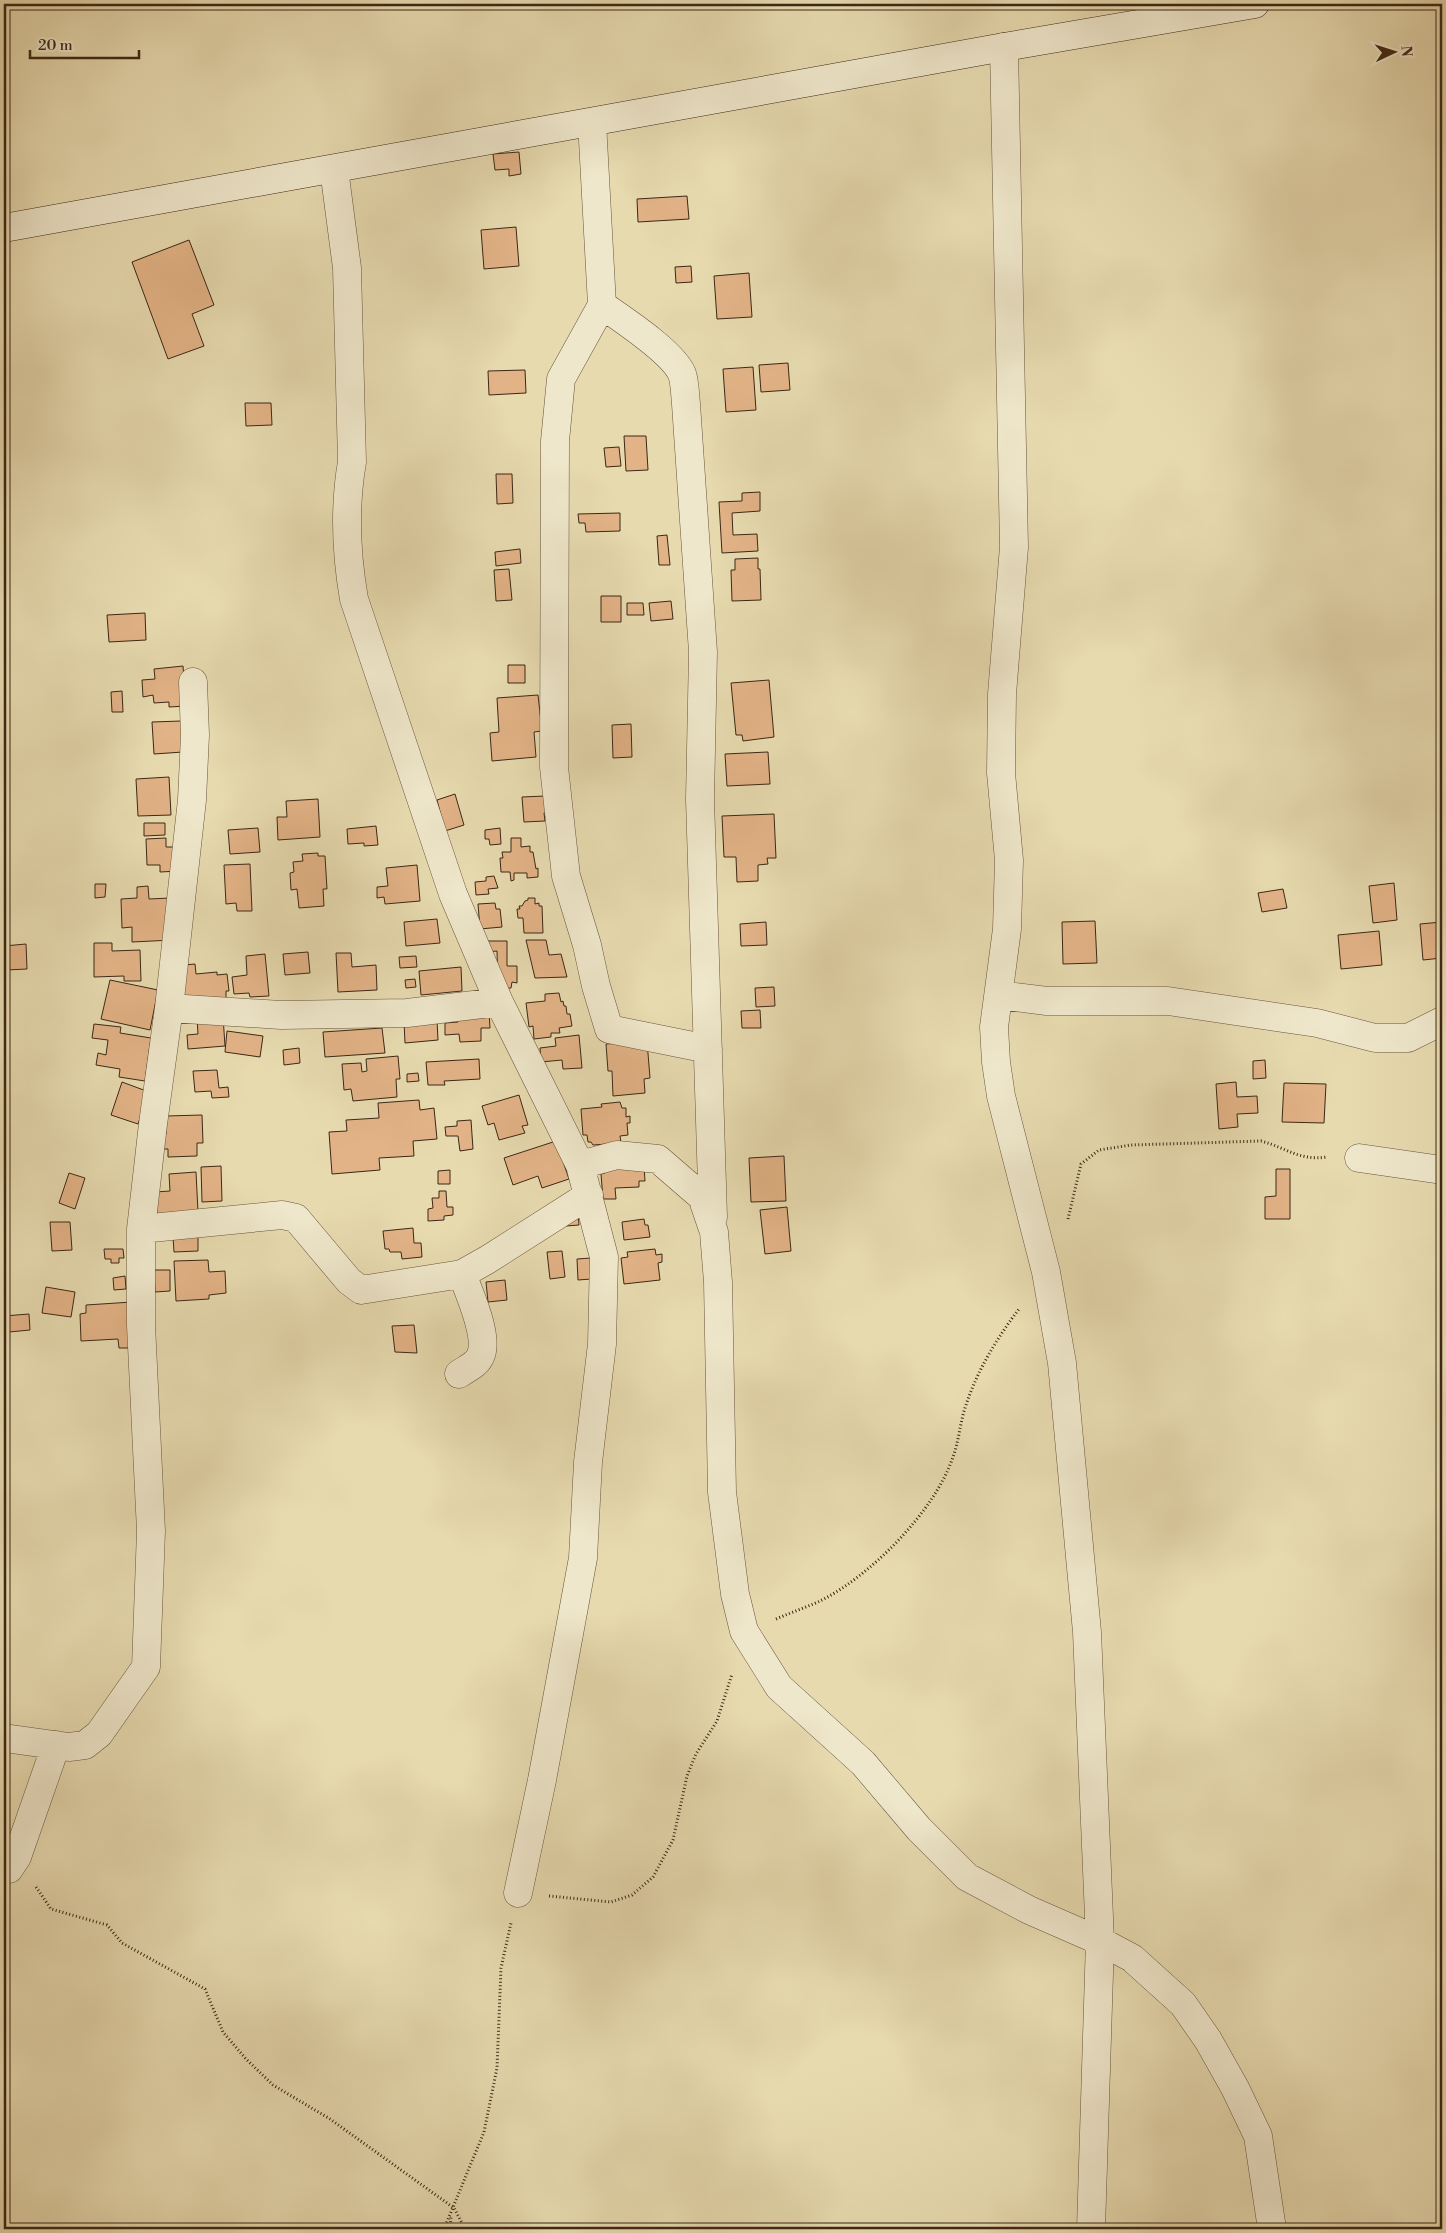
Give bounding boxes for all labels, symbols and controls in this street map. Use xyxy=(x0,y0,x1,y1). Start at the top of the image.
scale bar xyxy=(30,28,139,60)
north arrow xyxy=(1368,28,1418,78)
text: 20 m xyxy=(38,36,73,55)
text: N xyxy=(1397,45,1415,57)

